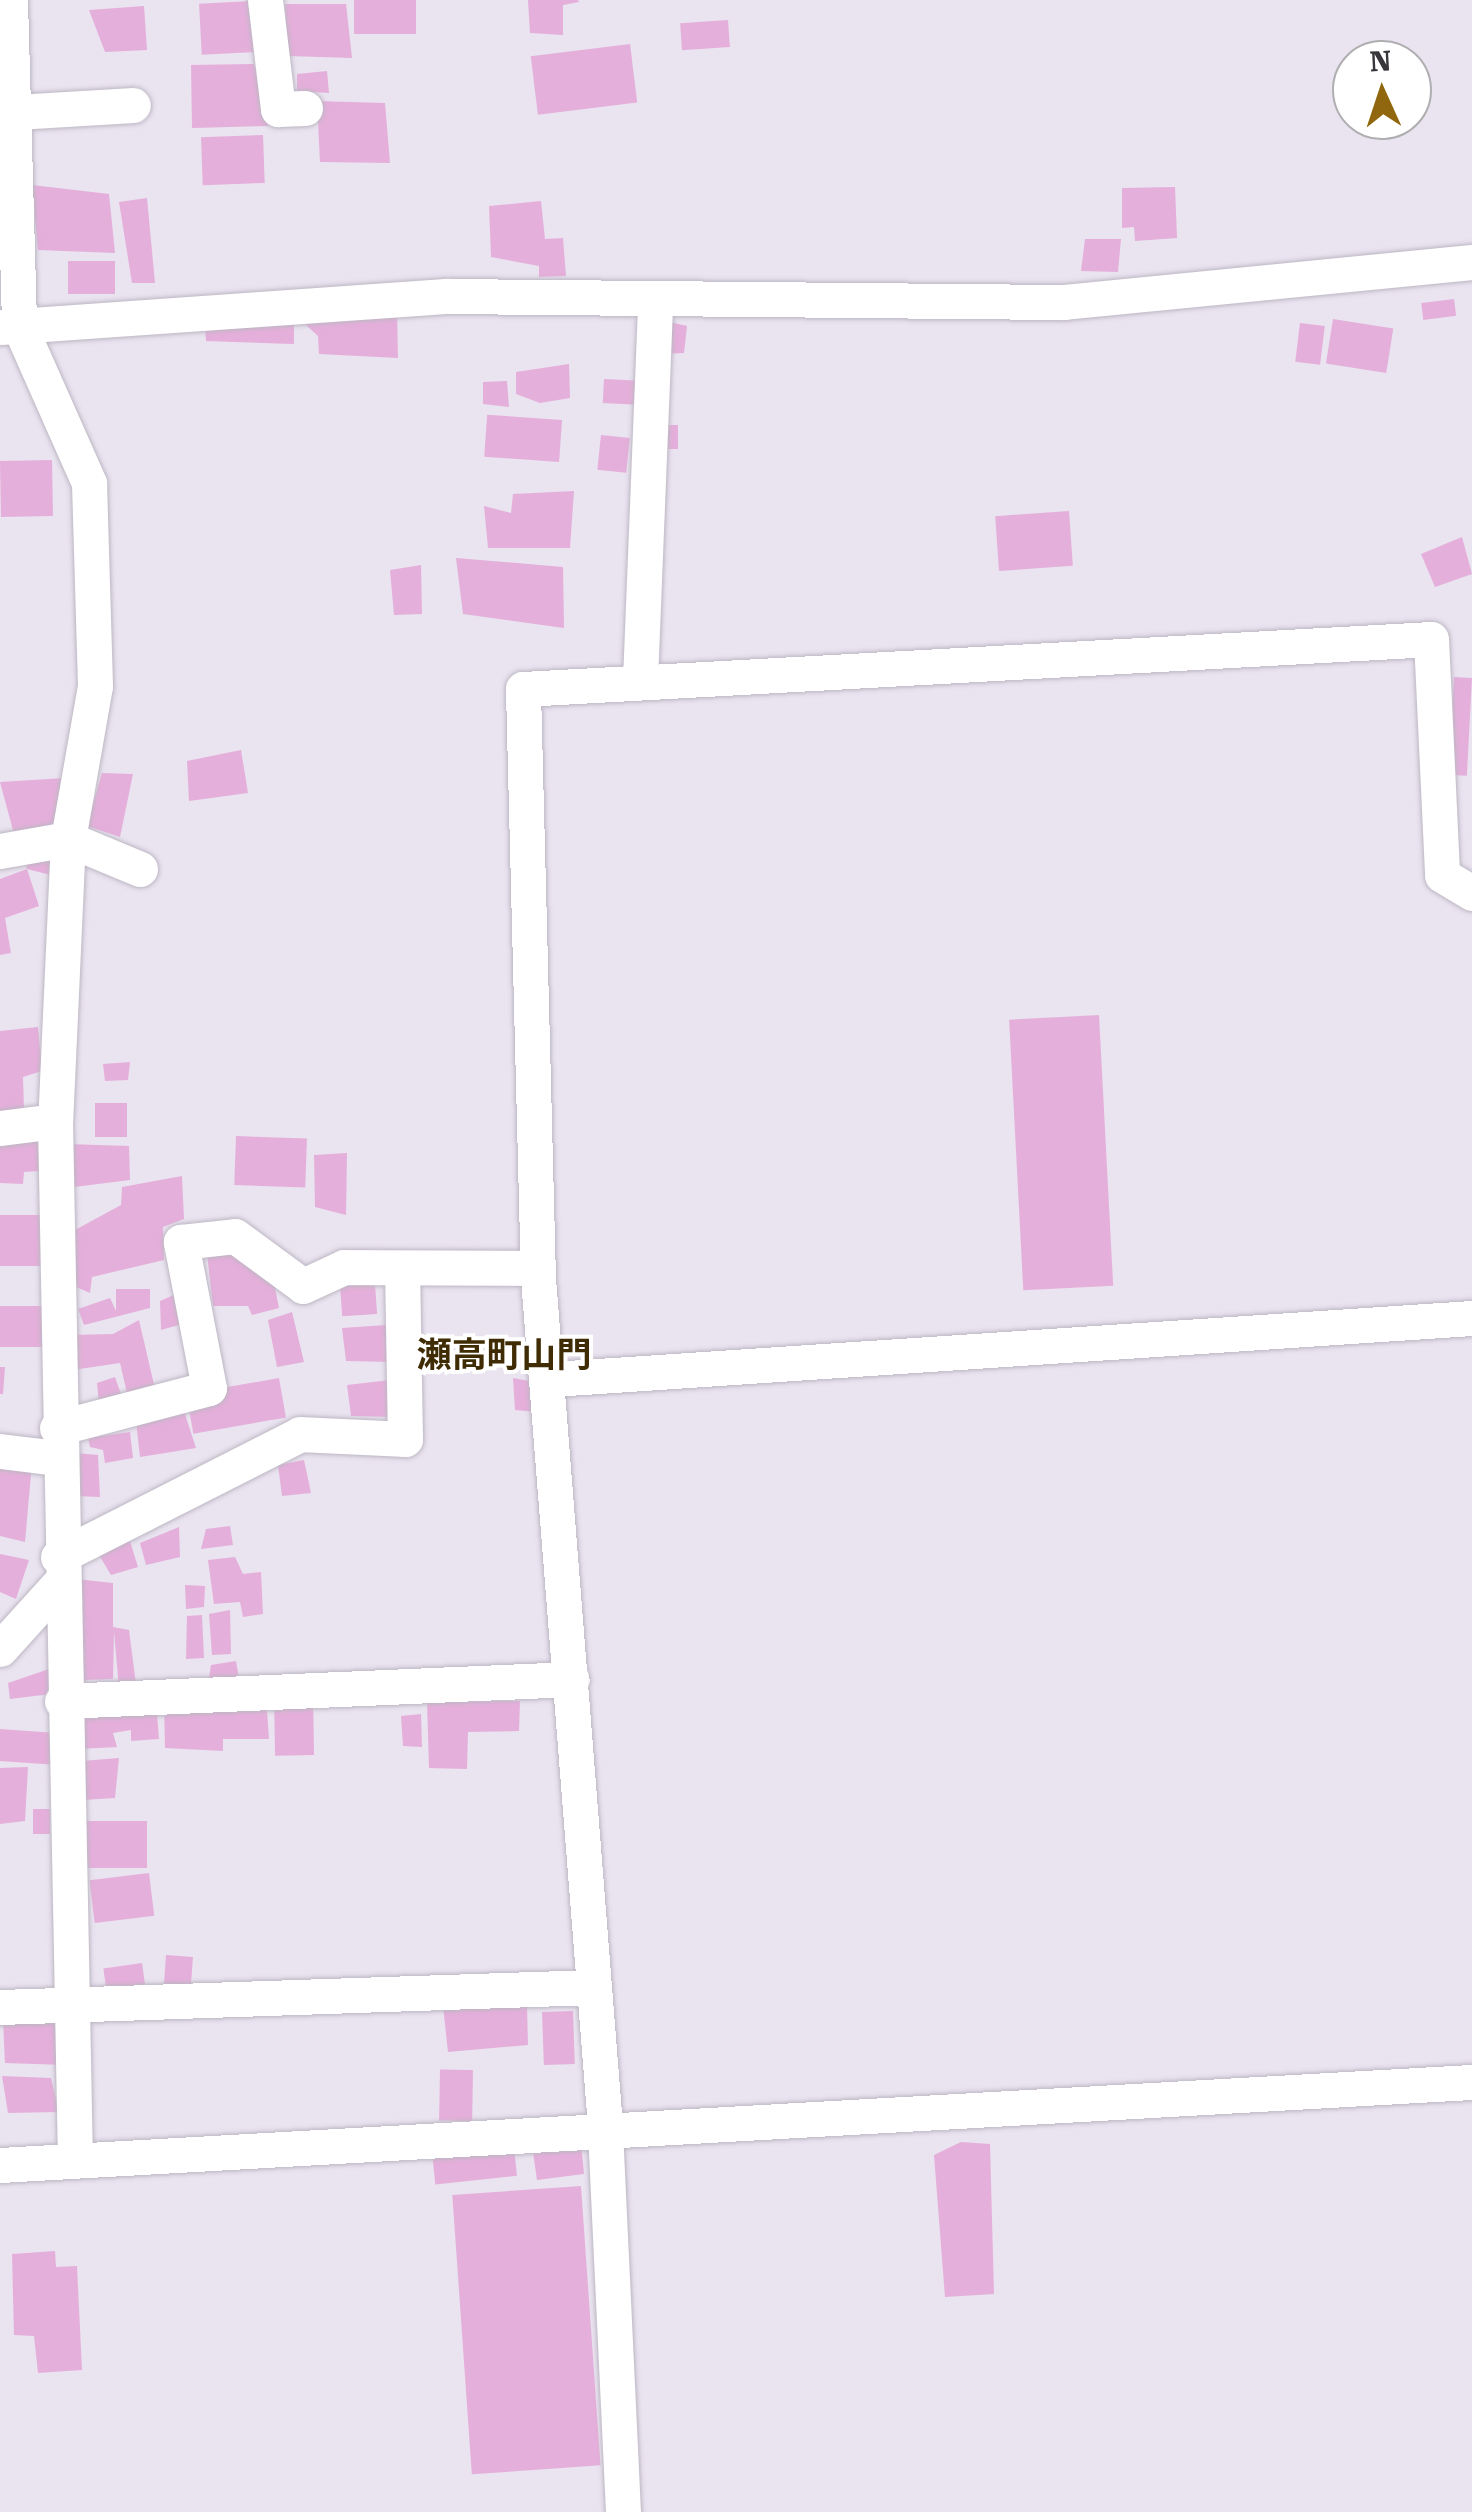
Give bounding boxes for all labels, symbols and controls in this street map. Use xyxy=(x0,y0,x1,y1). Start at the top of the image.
north arrow xyxy=(1332,40,1432,140)
text: N xyxy=(1369,44,1392,79)
district label: 瀬高町山門 xyxy=(417,1335,591,1377)

